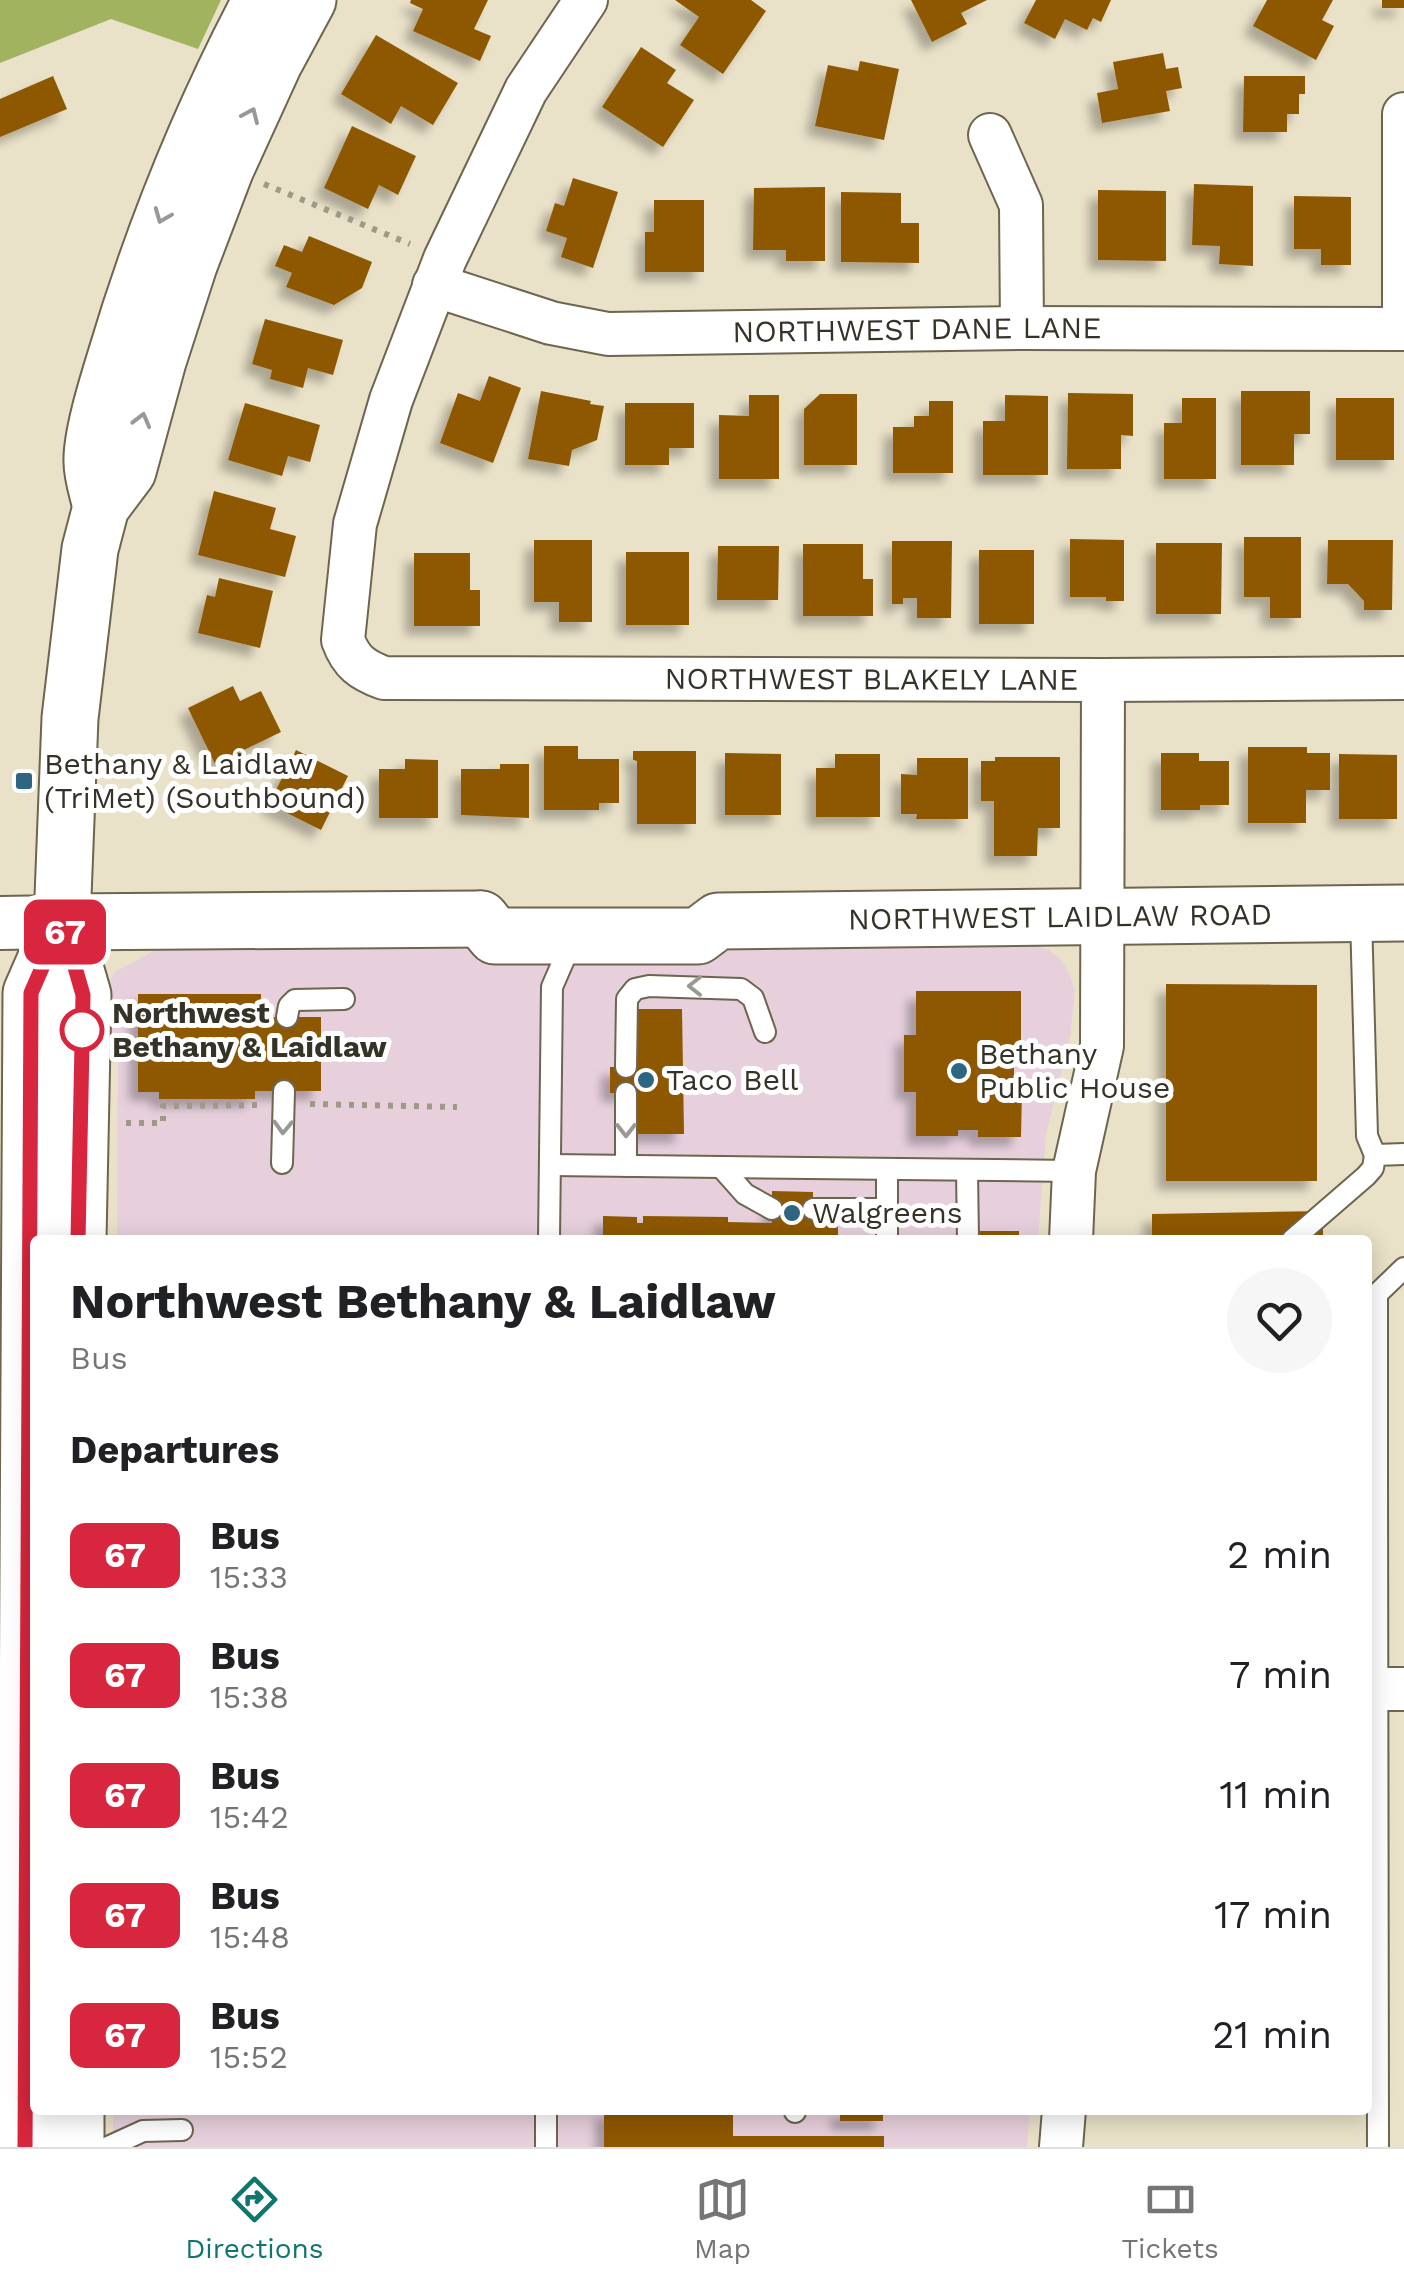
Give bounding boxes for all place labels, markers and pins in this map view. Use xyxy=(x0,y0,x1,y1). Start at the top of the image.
place label: Bethany & Laidlaw (TriMet) (Southbound) xyxy=(44,746,365,815)
marker: Bethany & Laidlaw (TriMet) (Southbound) xyxy=(13,770,35,792)
place label: Northwest Bethany & Laidlaw xyxy=(112,995,387,1064)
marker: Northwest Bethany & Laidlaw xyxy=(61,1009,103,1051)
place label: Bethany Public House xyxy=(979,1036,1170,1105)
marker: Bethany Public House xyxy=(948,1060,970,1082)
place label: Taco Bell xyxy=(666,1062,798,1097)
marker: Taco Bell xyxy=(635,1069,657,1091)
place label: Walgreens xyxy=(812,1195,963,1230)
marker: Walgreens xyxy=(781,1202,803,1224)

